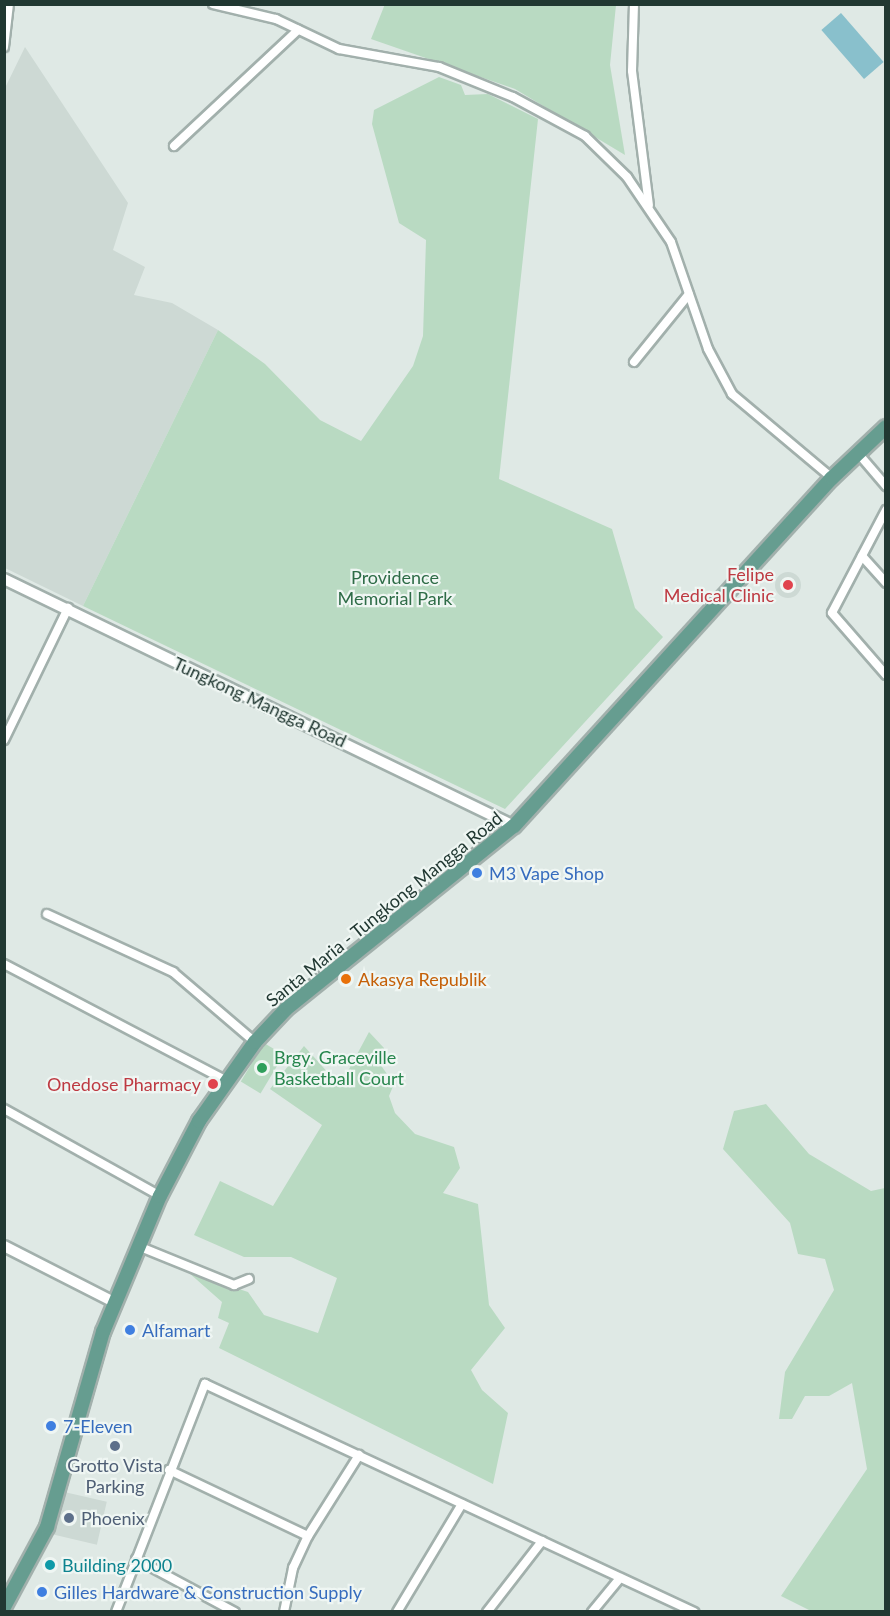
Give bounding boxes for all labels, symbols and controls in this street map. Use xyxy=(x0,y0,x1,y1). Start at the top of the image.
place label: Felipe Medical Clinic xyxy=(664,564,774,606)
park label: Providence Memorial Park xyxy=(338,567,452,610)
marker: Felipe Medical Clinic xyxy=(779,576,797,594)
street label: Tungkong Mangga Road xyxy=(170,652,350,752)
street label: Santa Maria - Tungkong Mangga Road xyxy=(261,807,507,1011)
place label: M3 Vape Shop xyxy=(489,862,605,884)
marker: M3 Vape Shop xyxy=(470,866,484,880)
place label: Akasya Republik xyxy=(358,968,487,990)
marker: Akasya Republik xyxy=(339,972,353,986)
place label: Brgy. Graceville Basketball Court xyxy=(274,1047,404,1090)
marker: Brgy. Graceville Basketball Court xyxy=(255,1061,269,1075)
place label: Onedose Pharmacy xyxy=(47,1073,201,1095)
marker: Onedose Pharmacy xyxy=(206,1077,220,1091)
place label: Alfamart xyxy=(142,1319,210,1341)
marker: Alfamart xyxy=(123,1323,137,1337)
place label: 7-Eleven xyxy=(63,1415,133,1437)
marker: 7-Eleven xyxy=(44,1419,58,1433)
marker: Grotto Vista Parking xyxy=(108,1439,122,1453)
place label: Grotto Vista Parking xyxy=(67,1455,163,1498)
place label: Phoenix xyxy=(81,1507,145,1529)
marker: Phoenix xyxy=(62,1511,76,1525)
place label: Building 2000 xyxy=(62,1554,172,1576)
marker: Building 2000 xyxy=(43,1558,57,1572)
place label: Gilles Hardware & Construction Supply xyxy=(54,1581,362,1603)
marker: Gilles Hardware & Construction Supply xyxy=(35,1585,49,1599)

